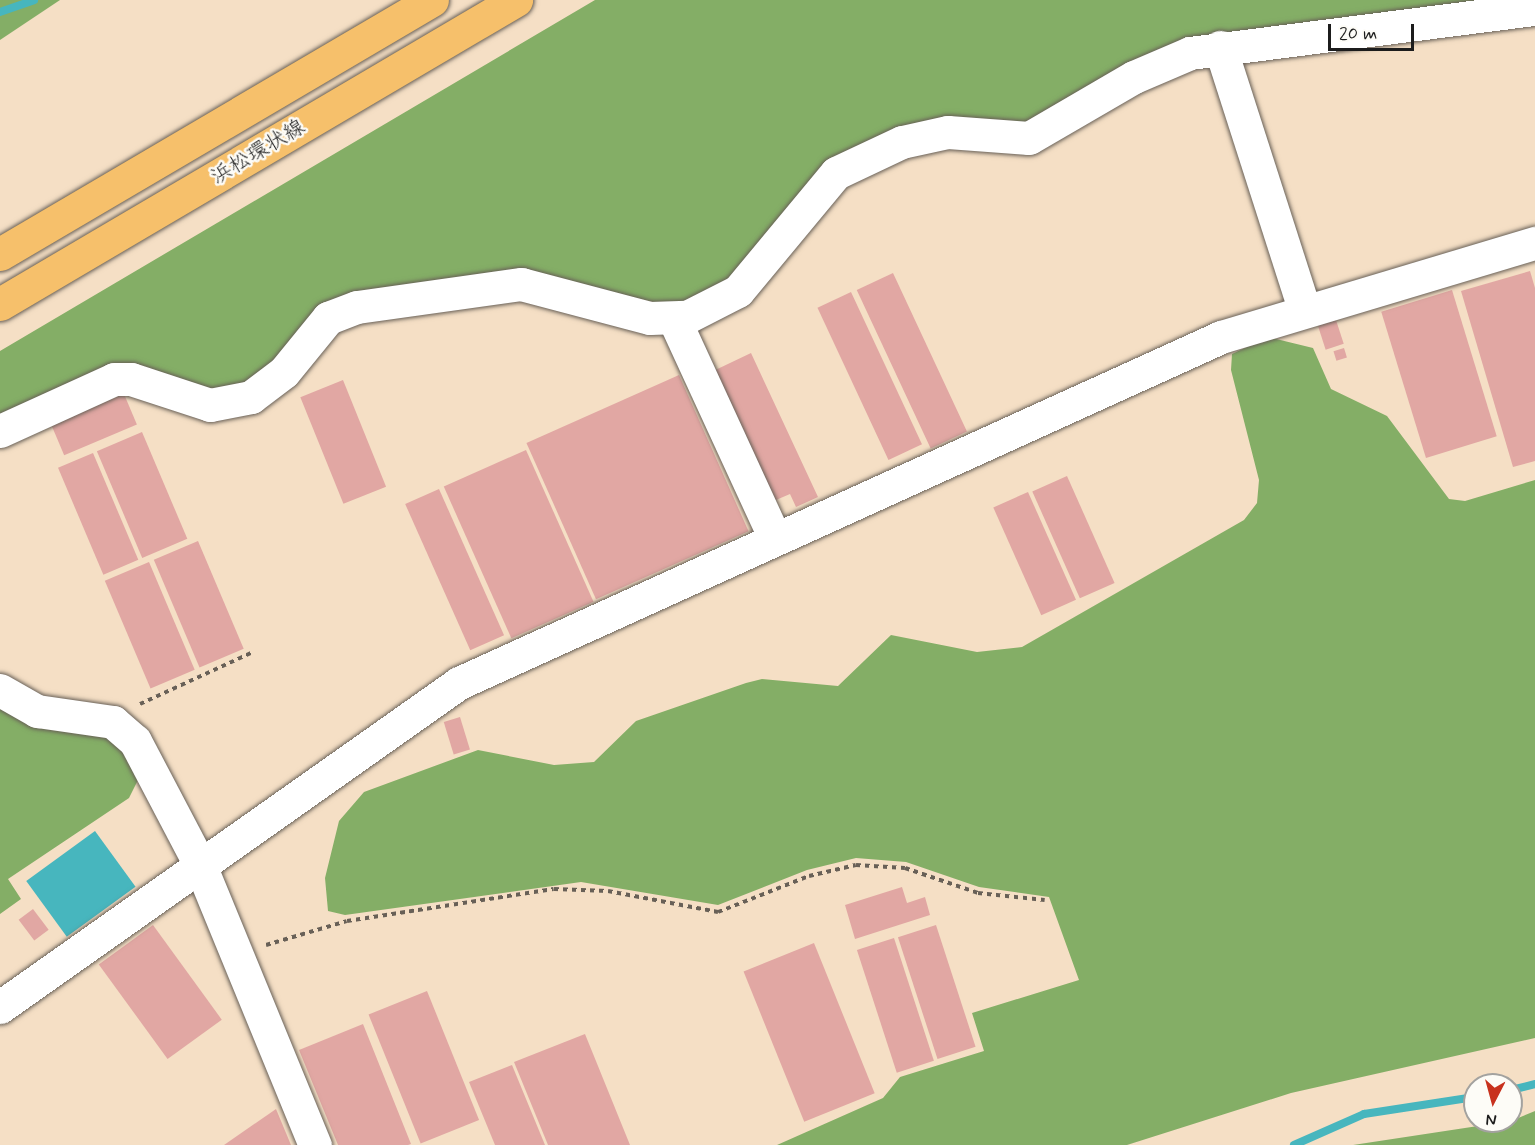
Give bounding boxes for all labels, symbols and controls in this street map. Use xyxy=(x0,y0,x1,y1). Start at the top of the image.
scale bar xyxy=(1331,12,1416,50)
text: 20 m xyxy=(1339,22,1377,46)
street label: 浜松環状線 xyxy=(207,114,309,190)
north arrow xyxy=(1463,1073,1523,1133)
text: N xyxy=(1485,1108,1498,1130)

